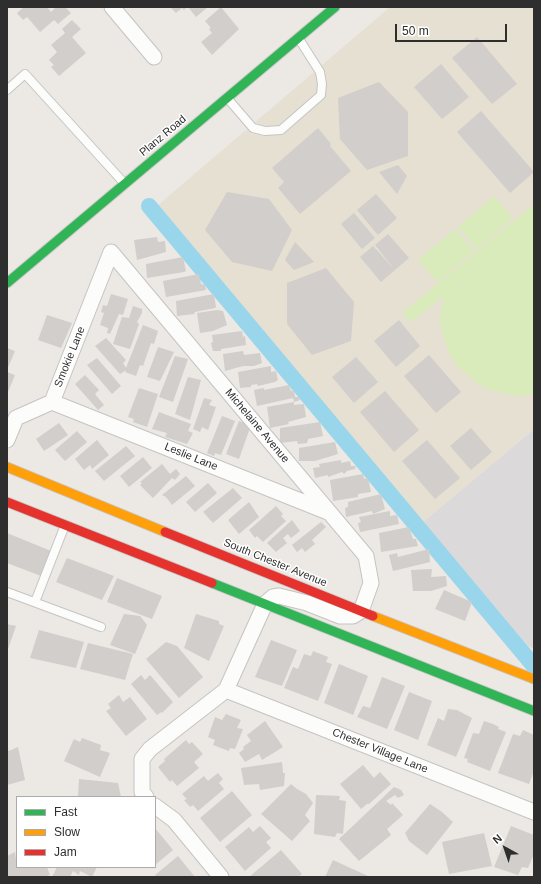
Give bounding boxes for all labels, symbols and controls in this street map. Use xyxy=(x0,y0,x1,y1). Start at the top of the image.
scale bar xyxy=(397,16,509,42)
text: 50 m xyxy=(402,24,429,38)
street label: Planz Road xyxy=(137,113,189,159)
street label: Smokie Lane xyxy=(52,325,88,389)
street label: Michelaine Avenue xyxy=(222,386,292,466)
street label: Leslie Lane xyxy=(162,440,220,474)
street label: South Chester Avenue xyxy=(221,536,329,590)
street label: Chester Village Lane xyxy=(330,726,430,776)
legend xyxy=(16,796,156,868)
text: Fast xyxy=(54,805,77,819)
text: Slow xyxy=(54,825,80,839)
north arrow xyxy=(485,828,525,868)
text: N xyxy=(490,832,504,846)
text: Jam xyxy=(54,845,77,859)

